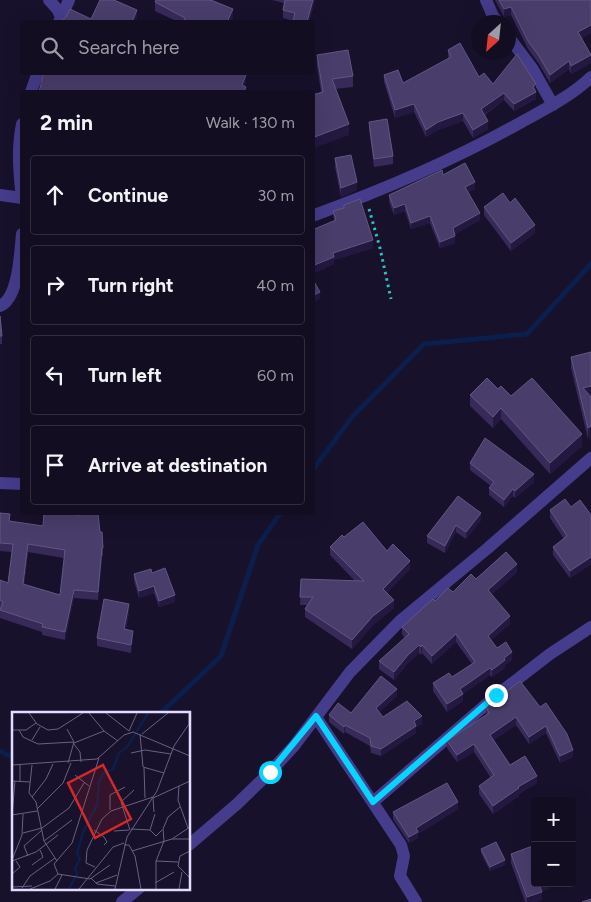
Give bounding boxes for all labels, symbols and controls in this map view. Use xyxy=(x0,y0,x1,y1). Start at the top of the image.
north arrow xyxy=(471,15,516,60)
search box xyxy=(20,20,315,75)
icon: search xyxy=(38,34,66,62)
text: Search here xyxy=(78,36,180,59)
text: 2 min xyxy=(40,110,93,135)
text: Walk · 130 m xyxy=(206,113,295,132)
icon: ahead xyxy=(41,181,69,209)
text: Continue xyxy=(88,184,168,207)
text: 30 m xyxy=(257,186,294,205)
icon: right xyxy=(41,271,69,299)
text: Turn right xyxy=(88,274,174,297)
text: 40 m xyxy=(256,276,294,295)
icon: left xyxy=(41,361,69,389)
text: Turn left xyxy=(88,364,162,387)
text: 60 m xyxy=(257,366,294,385)
icon: arrive xyxy=(41,451,69,479)
text: Arrive at destination xyxy=(88,454,267,477)
route end xyxy=(485,684,508,707)
inset map xyxy=(12,712,190,890)
route start xyxy=(259,761,282,784)
map controls xyxy=(531,797,576,887)
button: + xyxy=(531,797,576,842)
button: − xyxy=(531,842,576,887)

